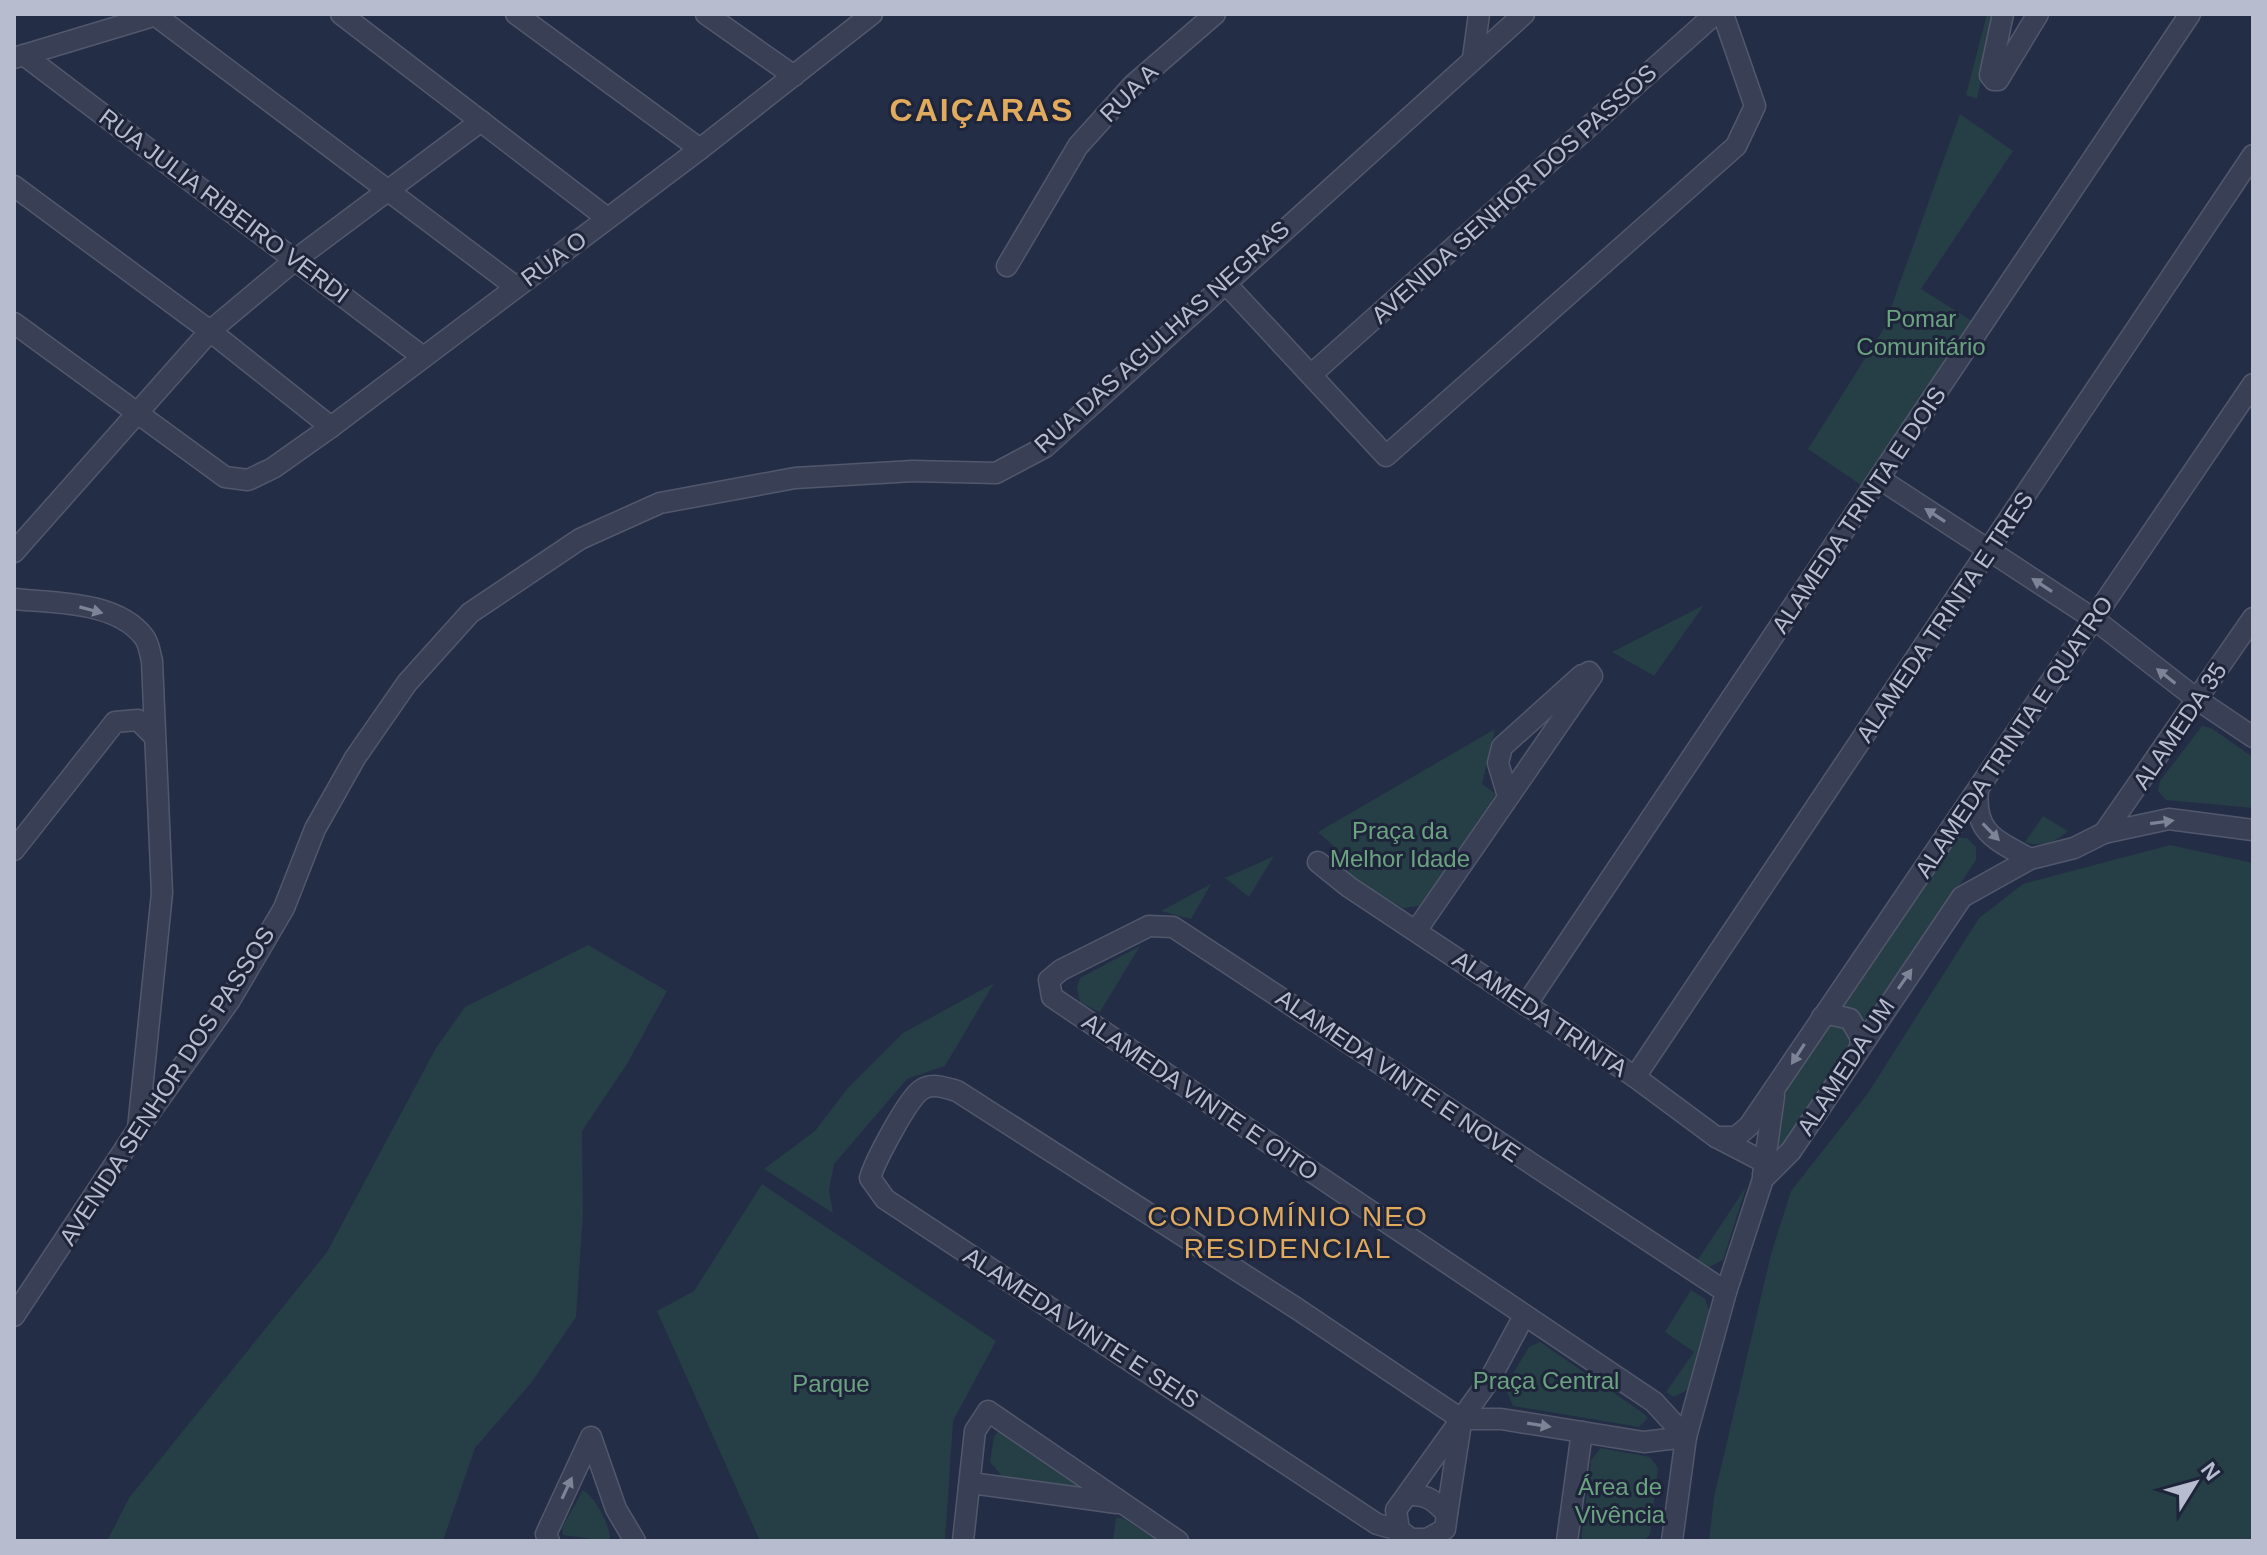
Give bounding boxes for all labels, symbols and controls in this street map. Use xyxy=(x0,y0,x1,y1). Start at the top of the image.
street label: RUA A xyxy=(1094,58,1163,127)
street label: AVENIDA SENHOR DOS PASSOS xyxy=(1366,59,1662,329)
district label: CAIÇARAS xyxy=(890,92,1074,128)
street label: RUA JULIA RIBEIRO VERDI xyxy=(94,103,354,308)
street label: RUA DAS AGULHAS NEGRAS xyxy=(1029,215,1295,458)
street label: RUA O xyxy=(516,225,592,292)
park label: Pomar Comunitário xyxy=(1856,305,1986,360)
street label: ALAMEDA TRINTA E DOIS xyxy=(1766,381,1951,638)
street label: ALAMEDA TRINTA E TRES xyxy=(1851,486,2039,747)
one-way arrow xyxy=(1924,508,1946,522)
one-way arrow xyxy=(2031,578,2053,592)
street label: ALAMEDA TRINTA E QUATRO xyxy=(1909,591,2118,882)
one-way arrow xyxy=(79,604,104,616)
street label: ALAMEDA 35 xyxy=(2127,657,2232,794)
one-way arrow xyxy=(2156,668,2176,684)
one-way arrow xyxy=(2150,815,2175,828)
park label: Praça da Melhor Idade xyxy=(1330,817,1470,872)
one-way arrow xyxy=(1981,822,1999,841)
street label: AVENIDA SENHOR DOS PASSOS xyxy=(53,922,280,1250)
street label: ALAMEDA TRINTA xyxy=(1448,945,1633,1082)
one-way arrow xyxy=(1897,968,1912,989)
street label: ALAMEDA VINTE E NOVE xyxy=(1271,984,1525,1167)
street label: ALAMEDA UM xyxy=(1791,993,1900,1140)
street label: ALAMEDA VINTE E OITO xyxy=(1077,1008,1323,1186)
one-way arrow xyxy=(1791,1043,1806,1064)
district label: CONDOMÍNIO NEO RESIDENCIAL xyxy=(1147,1201,1429,1264)
street label: ALAMEDA VINTE E SEIS xyxy=(959,1241,1204,1414)
park label: Praça Central xyxy=(1473,1367,1619,1394)
park label: Parque xyxy=(792,1370,870,1397)
one-way arrow xyxy=(1527,1419,1552,1432)
north arrow xyxy=(2155,1443,2235,1523)
text: N xyxy=(2196,1457,2225,1485)
park label: Área de Vivência xyxy=(1575,1473,1666,1528)
one-way arrow xyxy=(560,1477,574,1500)

